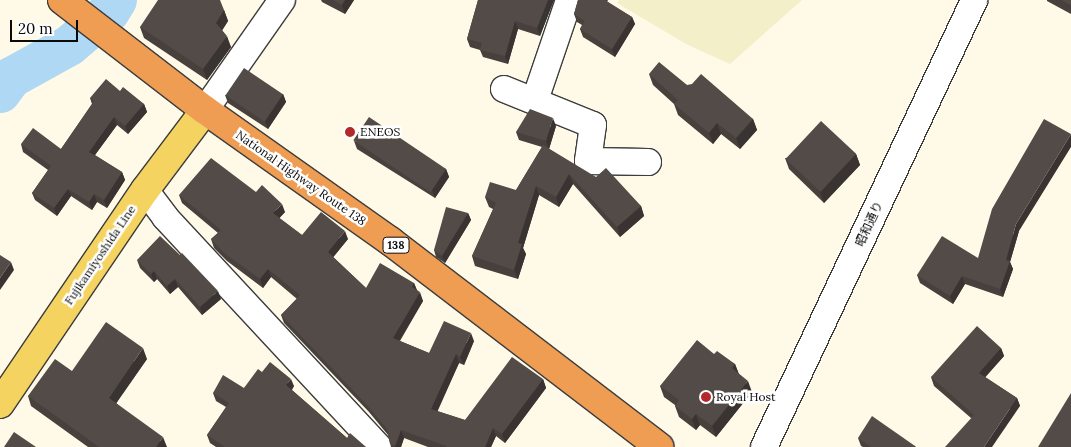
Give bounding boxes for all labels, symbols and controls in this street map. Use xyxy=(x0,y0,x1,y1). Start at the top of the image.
scale bar xyxy=(12,10,80,42)
text: 20 m xyxy=(18,19,53,38)
place label: ENEOS xyxy=(360,125,400,139)
marker: ENEOS xyxy=(344,126,356,138)
street label: National Highway Route 138 xyxy=(233,127,369,229)
street label: 昭和通り xyxy=(852,199,886,249)
street label: Fujikamiyoshida Line xyxy=(61,203,139,307)
road number: 138 xyxy=(382,236,410,254)
place label: Royal Host xyxy=(716,390,776,404)
marker: Royal Host xyxy=(700,391,712,403)

